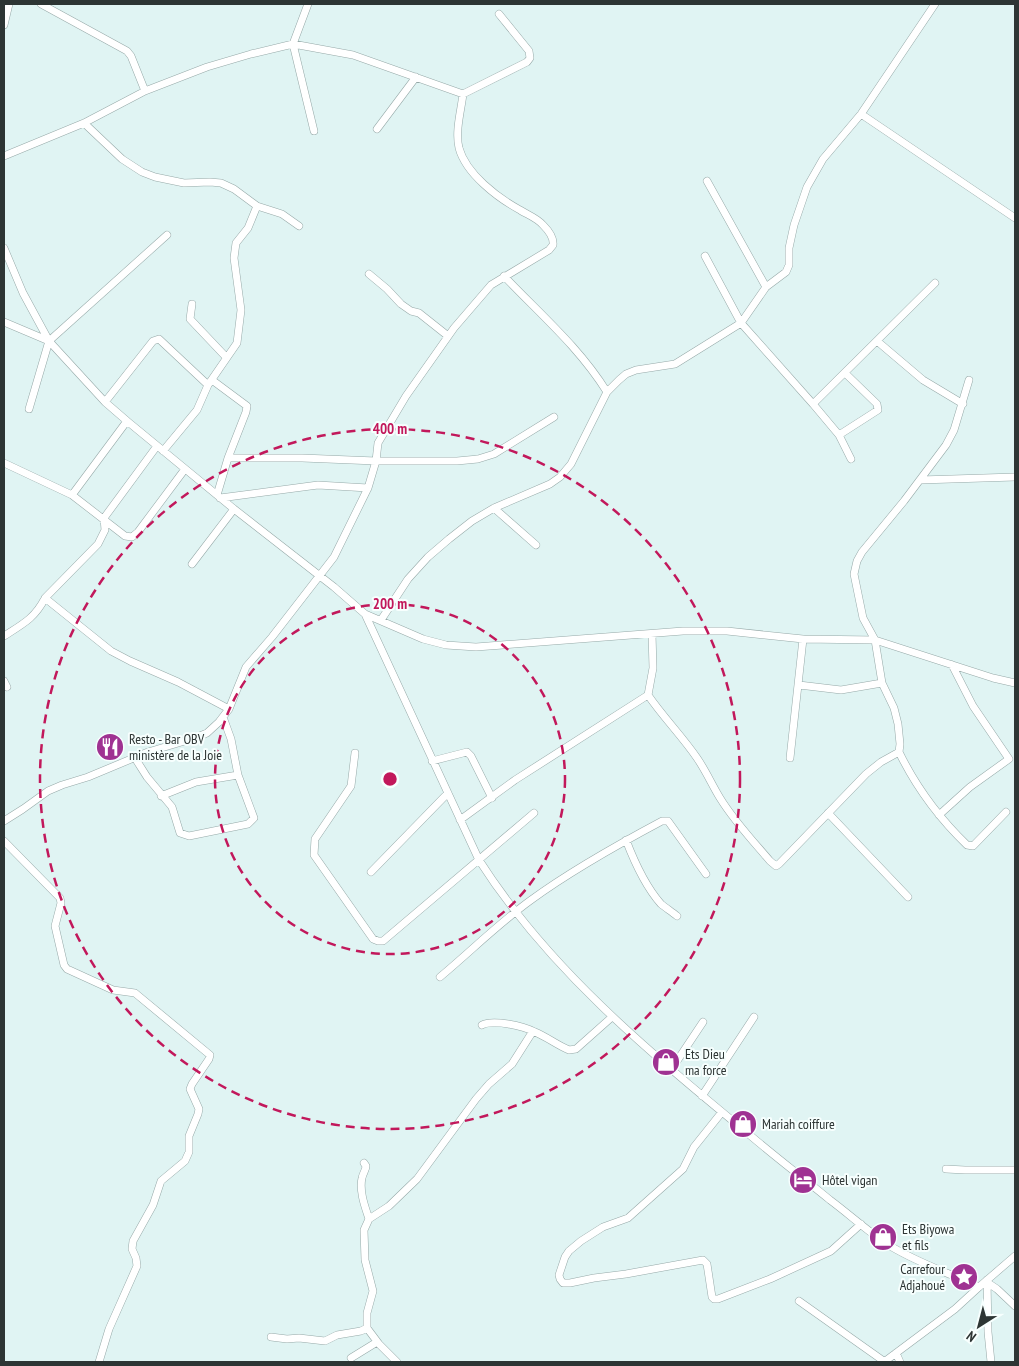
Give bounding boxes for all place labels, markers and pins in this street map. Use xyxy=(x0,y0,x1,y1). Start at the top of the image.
place label: Resto - Bar OBV ministère de la Joie xyxy=(129,730,222,764)
restaurant icon: Resto - Bar OBV ministère de la Joie xyxy=(95,732,125,762)
centre of rings xyxy=(381,770,399,788)
place label: Ets Dieu ma force xyxy=(685,1045,727,1079)
shop icon: Ets Dieu ma force xyxy=(651,1047,681,1077)
shop icon: Mariah coiffure xyxy=(728,1109,758,1139)
place label: Mariah coiffure xyxy=(762,1115,835,1133)
hotel icon: Hôtel vigan xyxy=(788,1165,818,1195)
place label: Hôtel vigan xyxy=(822,1171,878,1189)
place label: Ets Biyowa et fils xyxy=(902,1220,954,1254)
shop icon: Ets Biyowa et fils xyxy=(868,1222,898,1252)
place label: Carrefour Adjahoué xyxy=(900,1260,945,1294)
place icon: Carrefour Adjahoué xyxy=(949,1262,979,1292)

